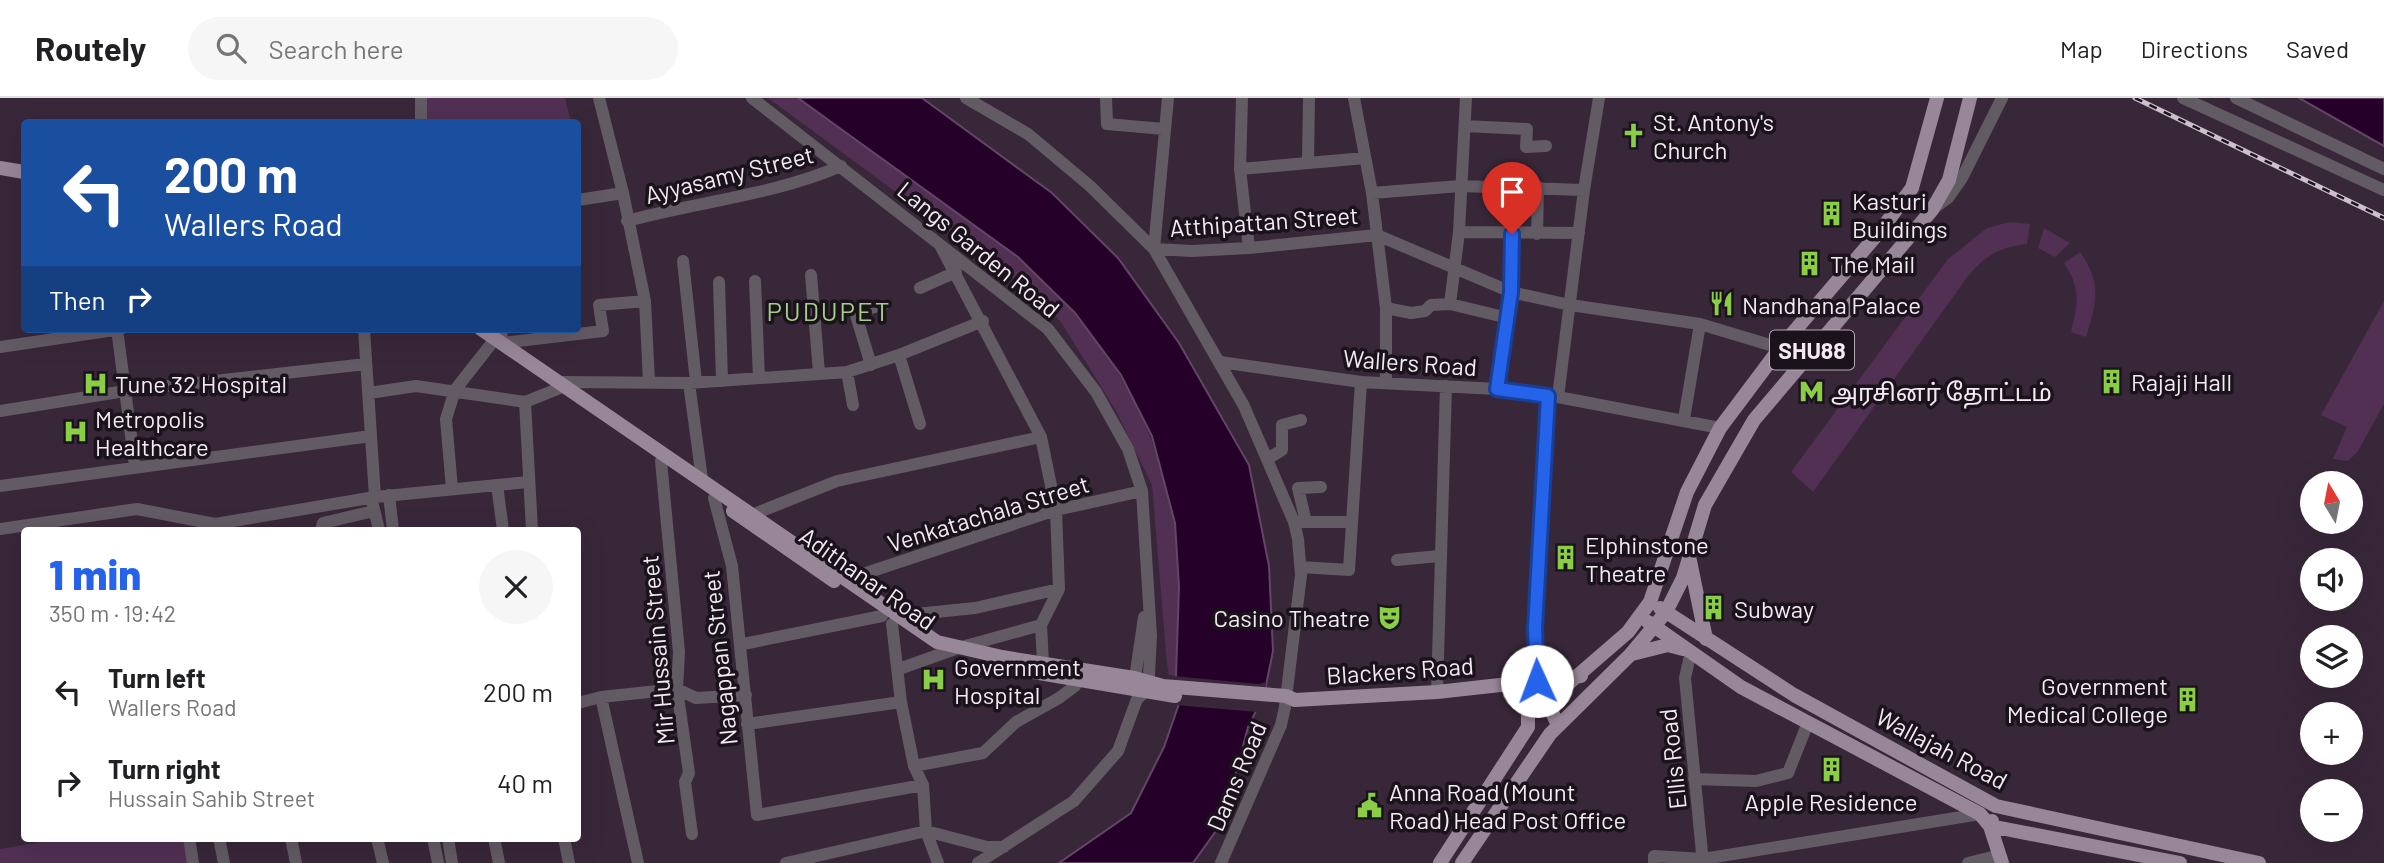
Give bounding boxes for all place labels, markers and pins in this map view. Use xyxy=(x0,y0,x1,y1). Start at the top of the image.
place label: St. Antony's Church xyxy=(1653,107,1774,164)
church icon: St. Antony's Church xyxy=(1619,121,1647,149)
pin xyxy=(1482,162,1542,234)
place label: Kasturi Buildings xyxy=(1852,186,1948,243)
building icon: Kasturi Buildings xyxy=(1818,200,1846,228)
building icon: The Mail xyxy=(1796,249,1824,277)
place label: The Mail xyxy=(1830,249,1915,278)
restaurant icon: Nandhana Palace xyxy=(1708,290,1736,318)
place label: Nandhana Palace xyxy=(1742,290,1921,319)
building icon: Rajaji Hall xyxy=(2097,367,2125,395)
place label: Rajaji Hall xyxy=(2131,367,2232,396)
hospital icon: Tune 32 Hospital xyxy=(81,369,109,397)
place label: Tune 32 Hospital xyxy=(115,369,287,398)
metro station icon: அரசினர் தோட்டம் xyxy=(1797,377,1825,405)
place label: அரசினர் தோட்டம் xyxy=(1831,377,2052,409)
place label: Metropolis Healthcare xyxy=(95,404,209,461)
hospital icon: Metropolis Healthcare xyxy=(61,418,89,446)
place label: Elphinstone Theatre xyxy=(1585,530,1709,587)
building icon: Elphinstone Theatre xyxy=(1551,544,1579,572)
building icon: Subway xyxy=(1700,594,1728,622)
place label: Subway xyxy=(1734,594,1814,623)
place label: Casino Theatre xyxy=(1214,603,1370,632)
theatre icon: Casino Theatre xyxy=(1376,603,1404,631)
place label: Government Hospital xyxy=(954,652,1081,709)
hospital icon: Government Hospital xyxy=(920,666,948,694)
place label: Government Medical College xyxy=(2007,671,2168,728)
building icon: Government Medical College xyxy=(2174,685,2202,713)
building icon: Apple Residence xyxy=(1817,756,1845,784)
place label: Anna Road (Mount Road) Head Post Office xyxy=(1389,777,1626,834)
place label: Apple Residence xyxy=(1745,787,1917,816)
public building icon: Anna Road (Mount Road) Head Post Office xyxy=(1355,791,1383,819)

